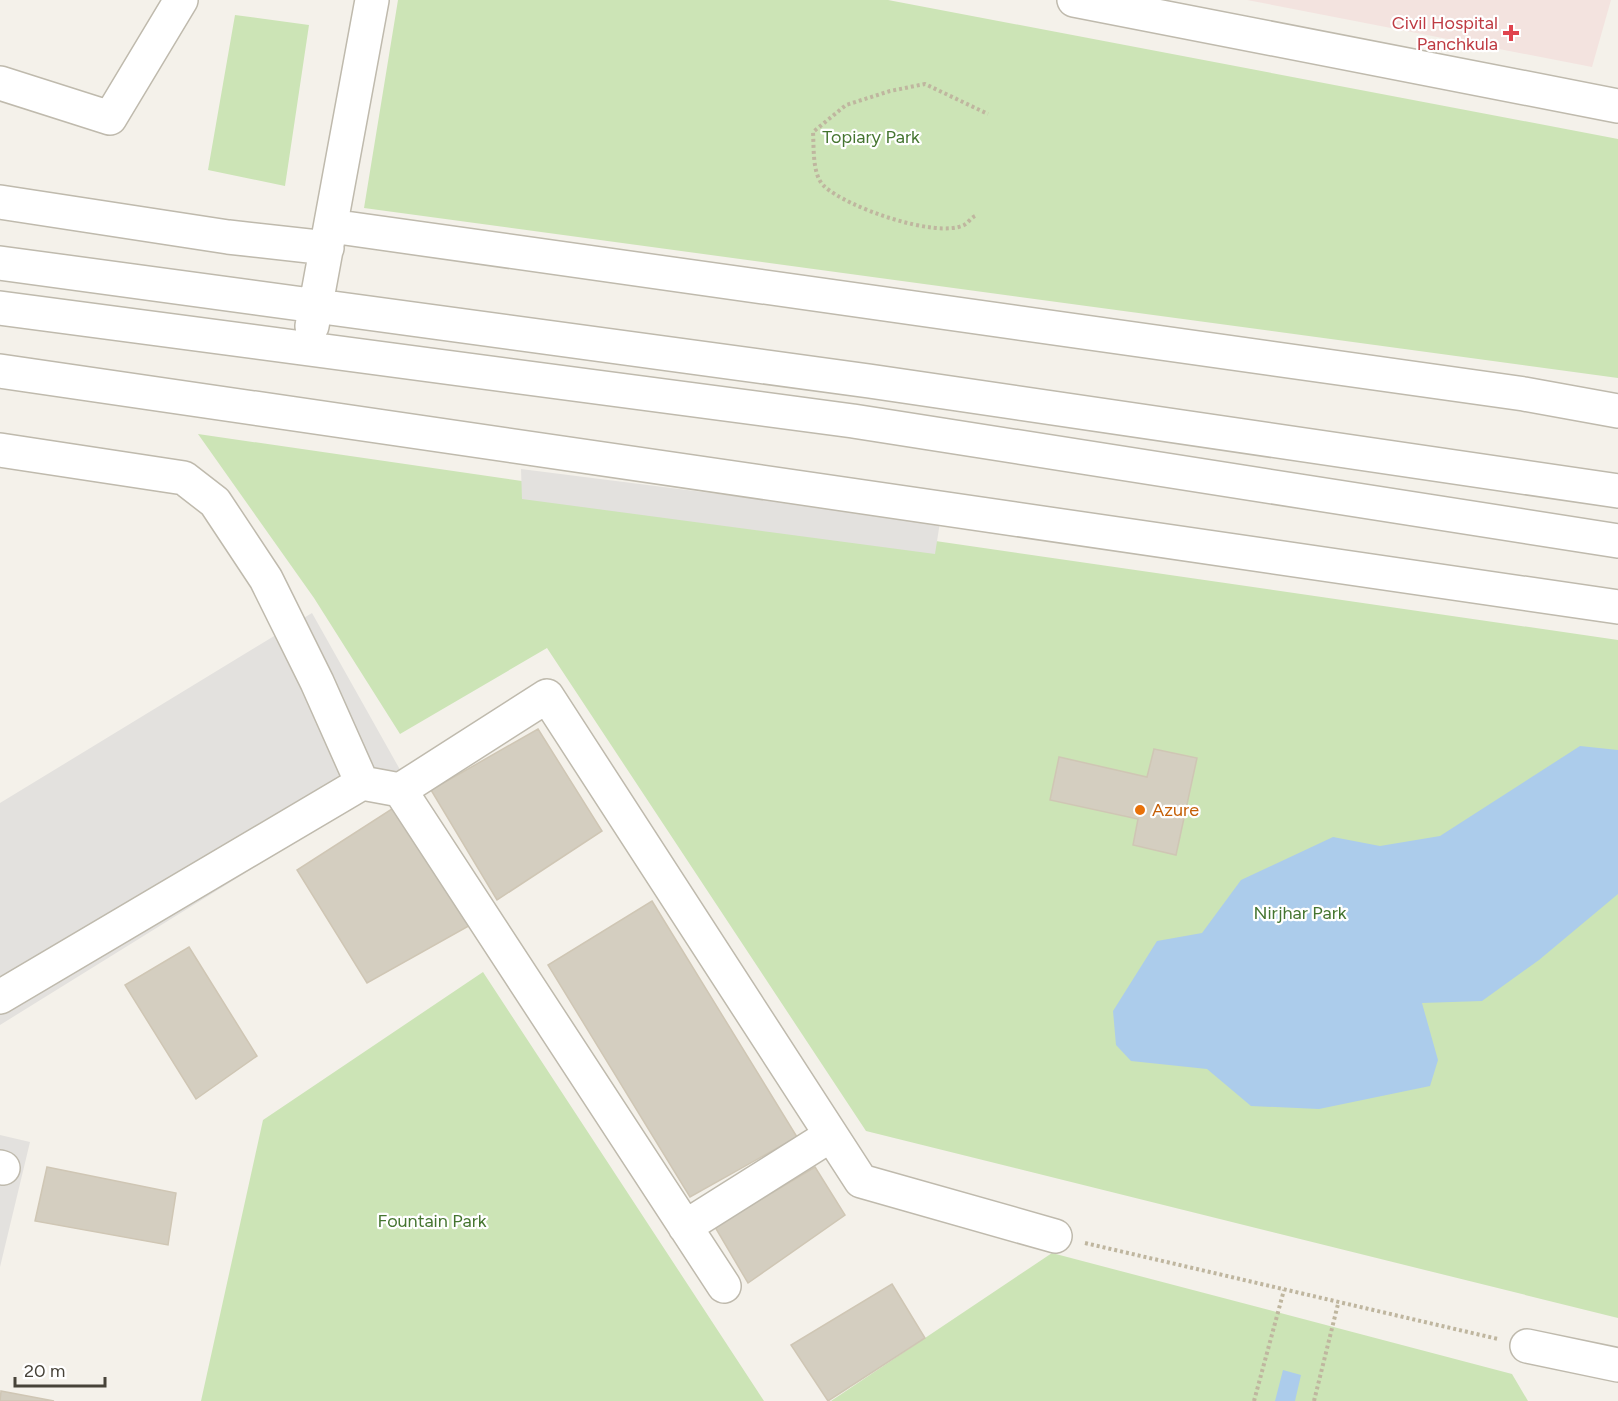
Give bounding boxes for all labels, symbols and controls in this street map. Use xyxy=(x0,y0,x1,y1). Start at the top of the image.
place label: Civil Hospital Panchkula xyxy=(1392,12,1498,55)
marker: Civil Hospital Panchkula xyxy=(1502,24,1520,42)
park label: Topiary Park xyxy=(822,126,920,148)
place label: Azure xyxy=(1152,799,1199,821)
marker: Azure xyxy=(1133,803,1147,817)
park label: Nirjhar Park xyxy=(1253,902,1347,924)
park label: Fountain Park xyxy=(377,1210,487,1232)
scale bar xyxy=(15,1350,105,1388)
text: 20 m xyxy=(24,1360,65,1382)

